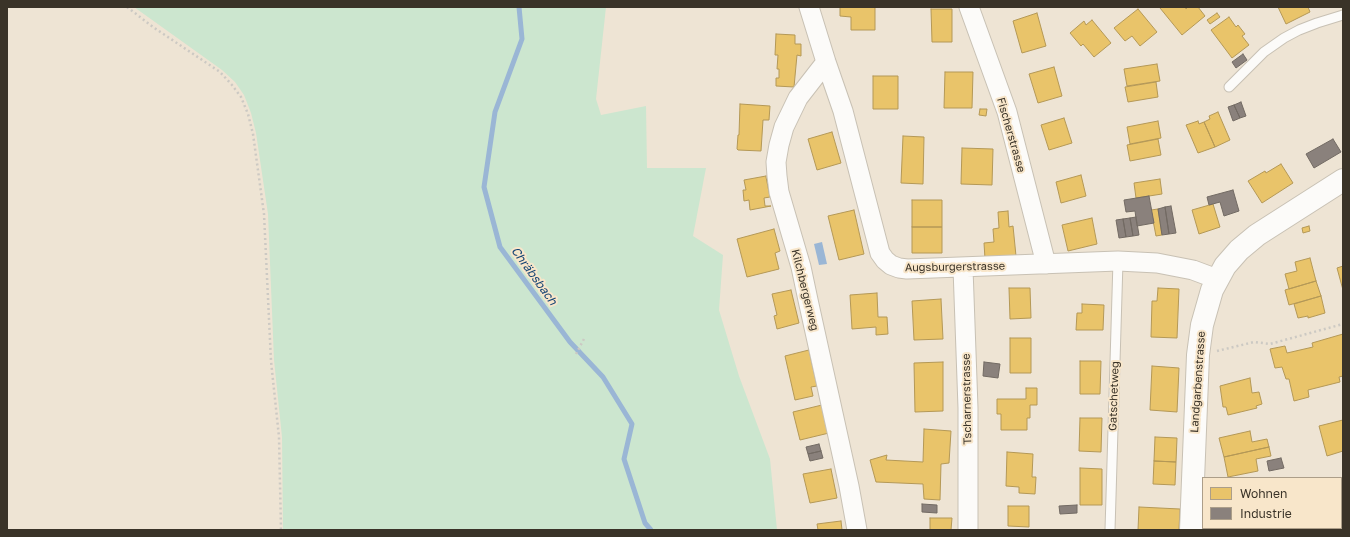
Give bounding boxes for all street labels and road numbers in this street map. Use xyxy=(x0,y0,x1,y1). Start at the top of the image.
street label: Fischerstrasse xyxy=(994,96,1028,174)
street label: Kilchbergerweg xyxy=(788,248,822,332)
street label: Augsburgerstrasse xyxy=(905,260,1005,274)
street label: Landgarbenstrasse xyxy=(1188,331,1208,433)
street label: Tscharnerstrasse xyxy=(960,353,974,445)
street label: Gatschetweg xyxy=(1106,361,1122,431)

